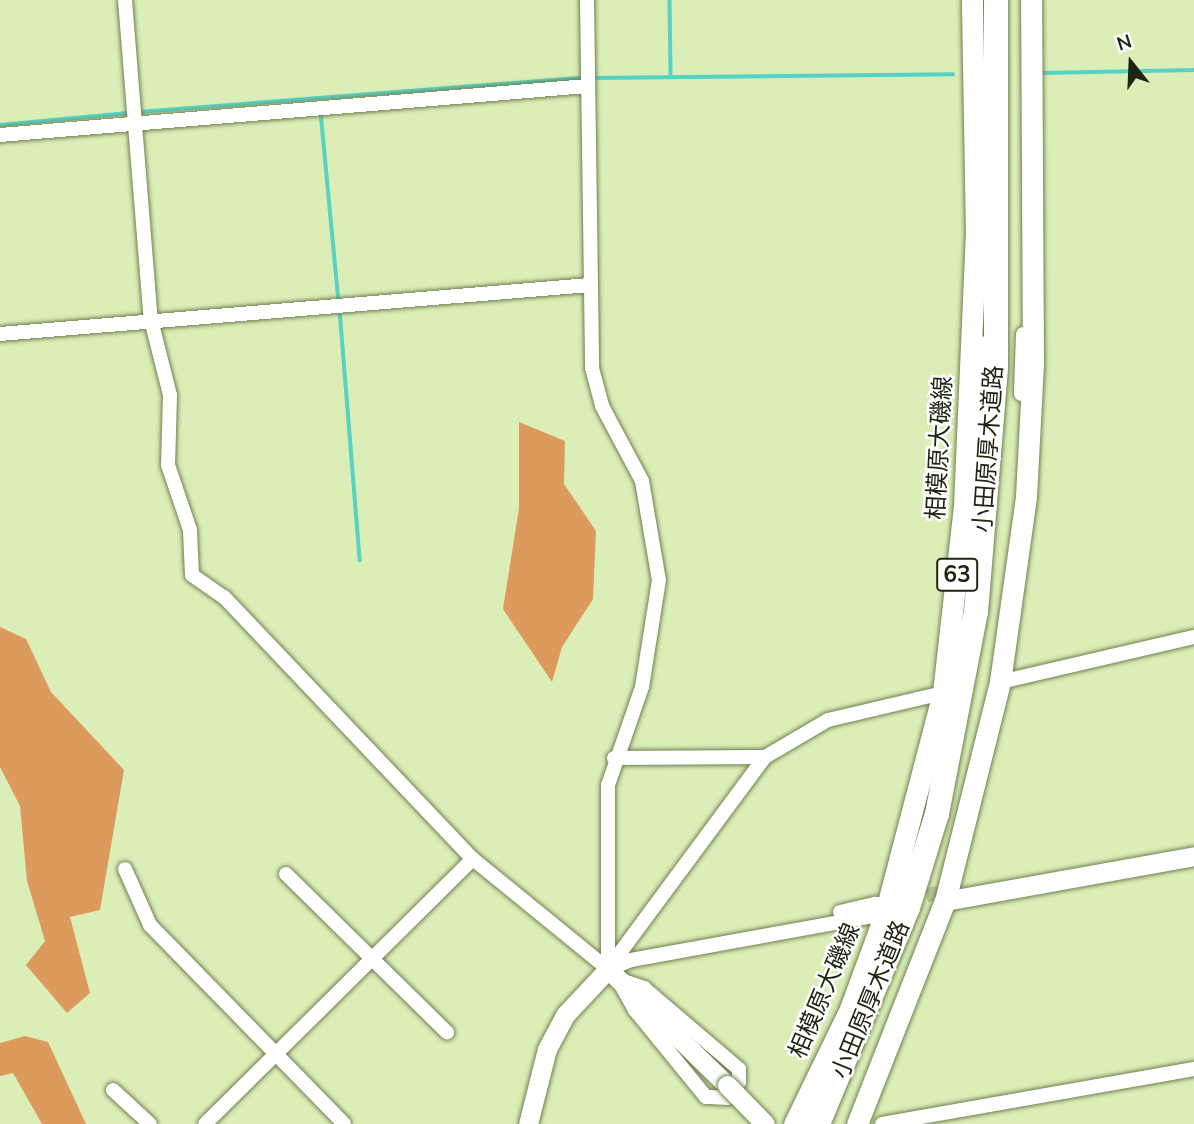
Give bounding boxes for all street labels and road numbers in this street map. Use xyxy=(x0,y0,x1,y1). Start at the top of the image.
street label: 小田原厚木道路 xyxy=(969,364,1009,534)
street label: 相模原大磯線 xyxy=(922,375,958,521)
road number: 63 xyxy=(936,555,978,594)
street label: 小田原厚木道路 xyxy=(826,917,916,1083)
street label: 相模原大磯線 xyxy=(784,919,866,1063)

